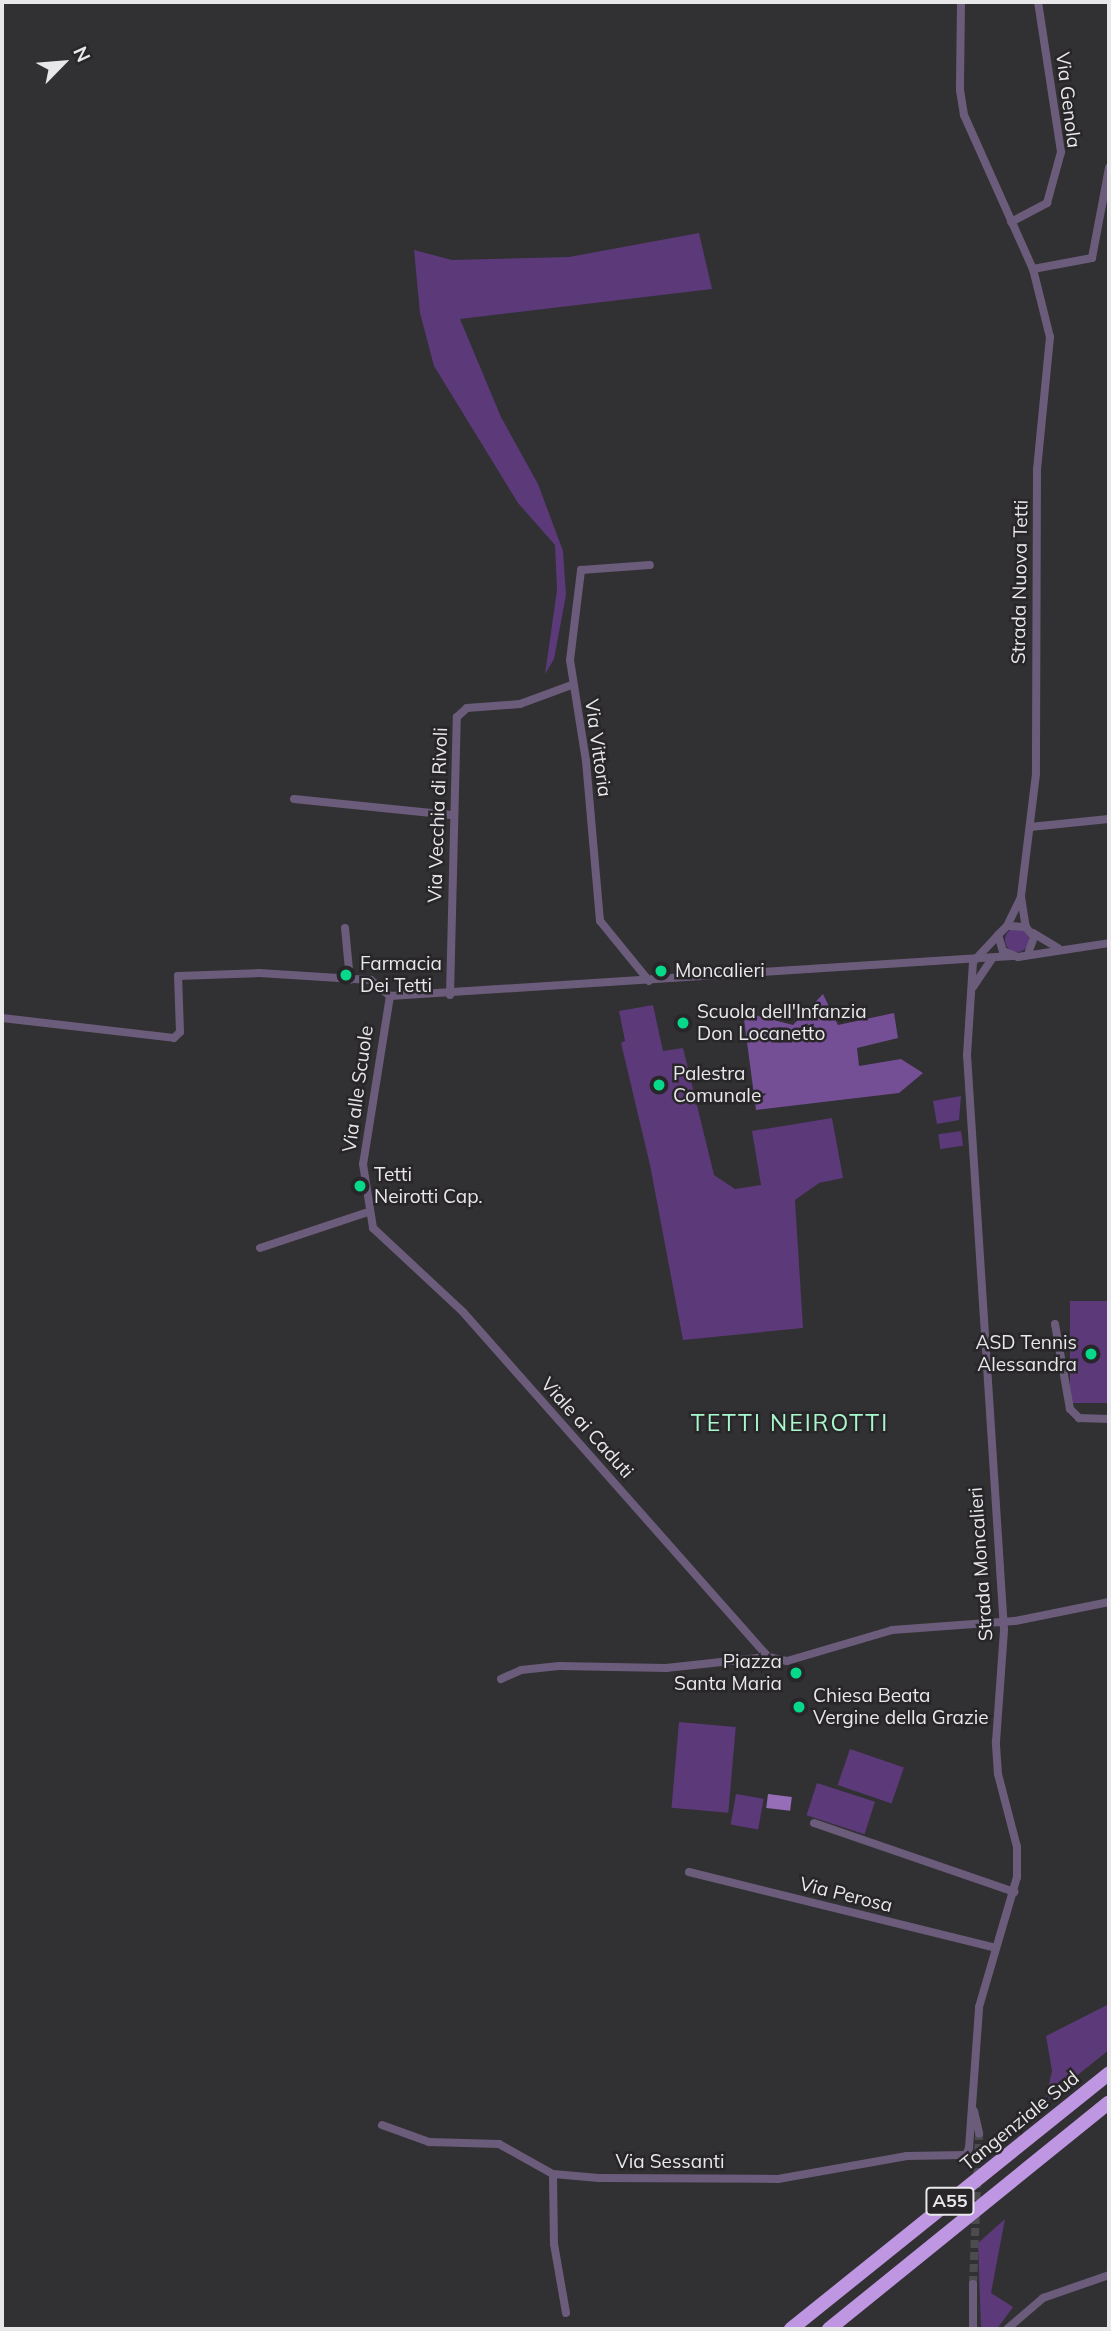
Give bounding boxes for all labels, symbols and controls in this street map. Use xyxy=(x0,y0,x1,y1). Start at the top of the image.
north arrow xyxy=(28,28,98,98)
text: N xyxy=(68,43,96,66)
street label: Via Genola xyxy=(1051,51,1085,149)
street label: Strada Nuova Tetti xyxy=(1007,500,1033,664)
street label: Via Vittoria xyxy=(580,698,616,798)
street label: Via Vecchia di Rivoli xyxy=(424,727,452,903)
place label: Farmacia Dei Tetti xyxy=(360,953,442,997)
place label: Moncalieri xyxy=(675,960,765,982)
marker: Moncalieri xyxy=(653,963,669,979)
marker: Farmacia Dei Tetti xyxy=(338,967,354,983)
place label: Scuola dell'Infanzia Don Locanetto xyxy=(697,1001,867,1045)
marker: Scuola dell'Infanzia Don Locanetto xyxy=(675,1015,691,1031)
street label: Via alle Scuole xyxy=(338,1024,378,1154)
place label: Palestra Comunale xyxy=(673,1063,761,1107)
marker: Palestra Comunale xyxy=(651,1077,667,1093)
place label: Tetti Neirotti Cap. xyxy=(374,1164,483,1208)
marker: Tetti Neirotti Cap. xyxy=(352,1178,368,1194)
place label: ASD Tennis Alessandra xyxy=(976,1332,1077,1376)
marker: ASD Tennis Alessandra xyxy=(1083,1346,1099,1362)
street label: Viale ai Caduti xyxy=(536,1373,638,1483)
district label: TETTI NEIROTTI xyxy=(693,1409,887,1437)
street label: Strada Moncalieri xyxy=(964,1486,998,1642)
place label: Piazza Santa Maria xyxy=(674,1651,782,1695)
marker: Piazza Santa Maria xyxy=(788,1665,804,1681)
place label: Chiesa Beata Vergine della Grazie xyxy=(813,1685,989,1729)
marker: Chiesa Beata Vergine della Grazie xyxy=(791,1699,807,1715)
street label: Via Perosa xyxy=(797,1872,895,1918)
street label: Tangenziale Sud xyxy=(956,2066,1084,2176)
street label: Via Sessanti xyxy=(616,2151,724,2173)
road number: A55 xyxy=(924,2186,976,2216)

